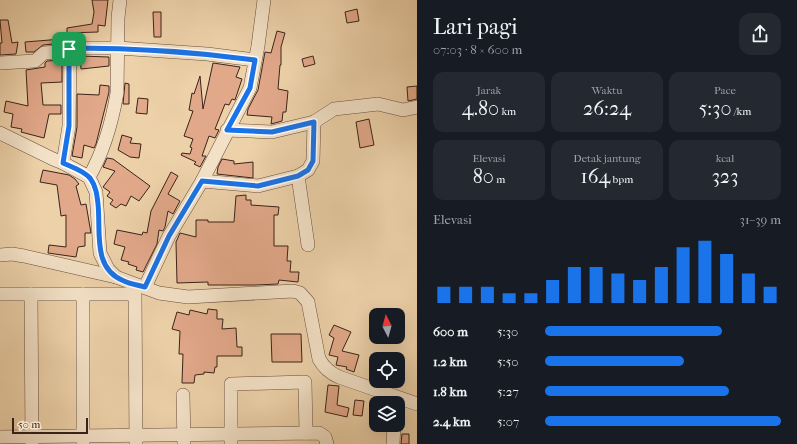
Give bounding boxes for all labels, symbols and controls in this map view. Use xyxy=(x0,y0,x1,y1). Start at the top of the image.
button: share xyxy=(739,13,781,55)
text: Lari pagi xyxy=(433,14,518,40)
pin xyxy=(52,32,86,66)
icon: arrive xyxy=(58,38,80,60)
text: 07:03 · 8 × 600 m xyxy=(433,42,522,57)
text: Jarak xyxy=(477,84,501,97)
text: Waktu xyxy=(592,84,622,97)
text: Pace xyxy=(714,84,736,97)
text: 4.80 xyxy=(462,97,499,120)
text: 26:24 xyxy=(583,97,631,120)
text: 5:30 xyxy=(699,97,731,120)
text: km xyxy=(499,105,516,118)
text: /km xyxy=(731,105,751,118)
text: Elevasi xyxy=(473,152,505,165)
text: Detak jantung xyxy=(573,152,641,165)
text: kcal xyxy=(716,152,734,165)
text: 80 xyxy=(473,165,494,188)
text: 164 xyxy=(581,165,610,188)
text: 323 xyxy=(712,165,738,188)
text: m xyxy=(494,173,505,186)
text: bpm xyxy=(610,173,633,186)
text: Elevasi xyxy=(433,212,472,227)
text: 31–39 m xyxy=(740,212,781,227)
north arrow xyxy=(369,308,405,344)
map controls xyxy=(369,308,405,432)
text: 600 m xyxy=(433,324,468,339)
text: 5:30 xyxy=(497,324,518,339)
button: locate xyxy=(369,352,405,388)
text: 1.2 km xyxy=(433,354,467,369)
text: 5:50 xyxy=(497,354,519,369)
text: 1.8 km xyxy=(433,384,467,399)
text: 5:27 xyxy=(497,384,519,399)
button: layers xyxy=(369,396,405,432)
text: 2.4 km xyxy=(433,414,470,429)
text: 5:07 xyxy=(497,414,519,429)
scale bar xyxy=(12,416,88,435)
text: 50 m xyxy=(18,418,40,431)

